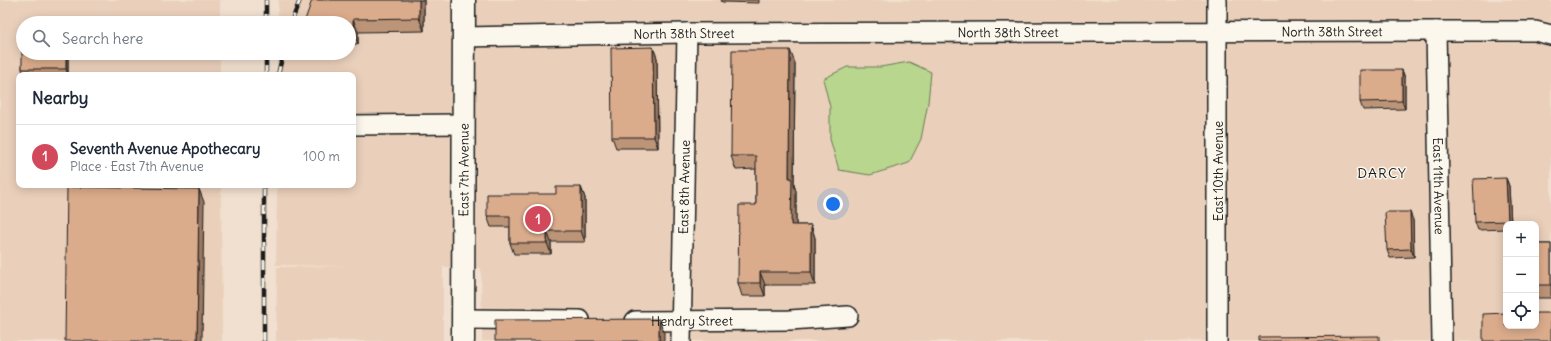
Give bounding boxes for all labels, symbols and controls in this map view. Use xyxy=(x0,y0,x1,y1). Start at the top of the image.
search box xyxy=(16,16,356,60)
street label: North 38th Street xyxy=(1281,23,1383,40)
street label: North 38th Street xyxy=(957,24,1059,41)
street label: North 38th Street xyxy=(633,25,735,43)
icon: search xyxy=(30,27,52,49)
text: Search here xyxy=(62,29,143,48)
text: Nearby xyxy=(32,87,88,109)
street label: East 10th Avenue xyxy=(1210,121,1227,221)
street label: East 7th Avenue xyxy=(455,123,473,217)
street label: East 11th Avenue xyxy=(1429,137,1448,235)
text: Seventh Avenue Apothecary xyxy=(70,139,261,158)
street label: East 8th Avenue xyxy=(675,140,694,234)
text: 1 xyxy=(42,148,48,165)
text: 100 m xyxy=(303,148,340,165)
text: Place · East 7th Avenue xyxy=(70,158,204,175)
district label: DARCY xyxy=(1357,164,1407,182)
your location xyxy=(823,194,843,214)
pin: 1 xyxy=(525,204,551,234)
map controls xyxy=(1503,221,1539,329)
button: + xyxy=(1503,221,1539,257)
button: − xyxy=(1503,257,1539,293)
button: locate xyxy=(1503,293,1539,329)
street label: Hendry Street xyxy=(651,312,734,330)

